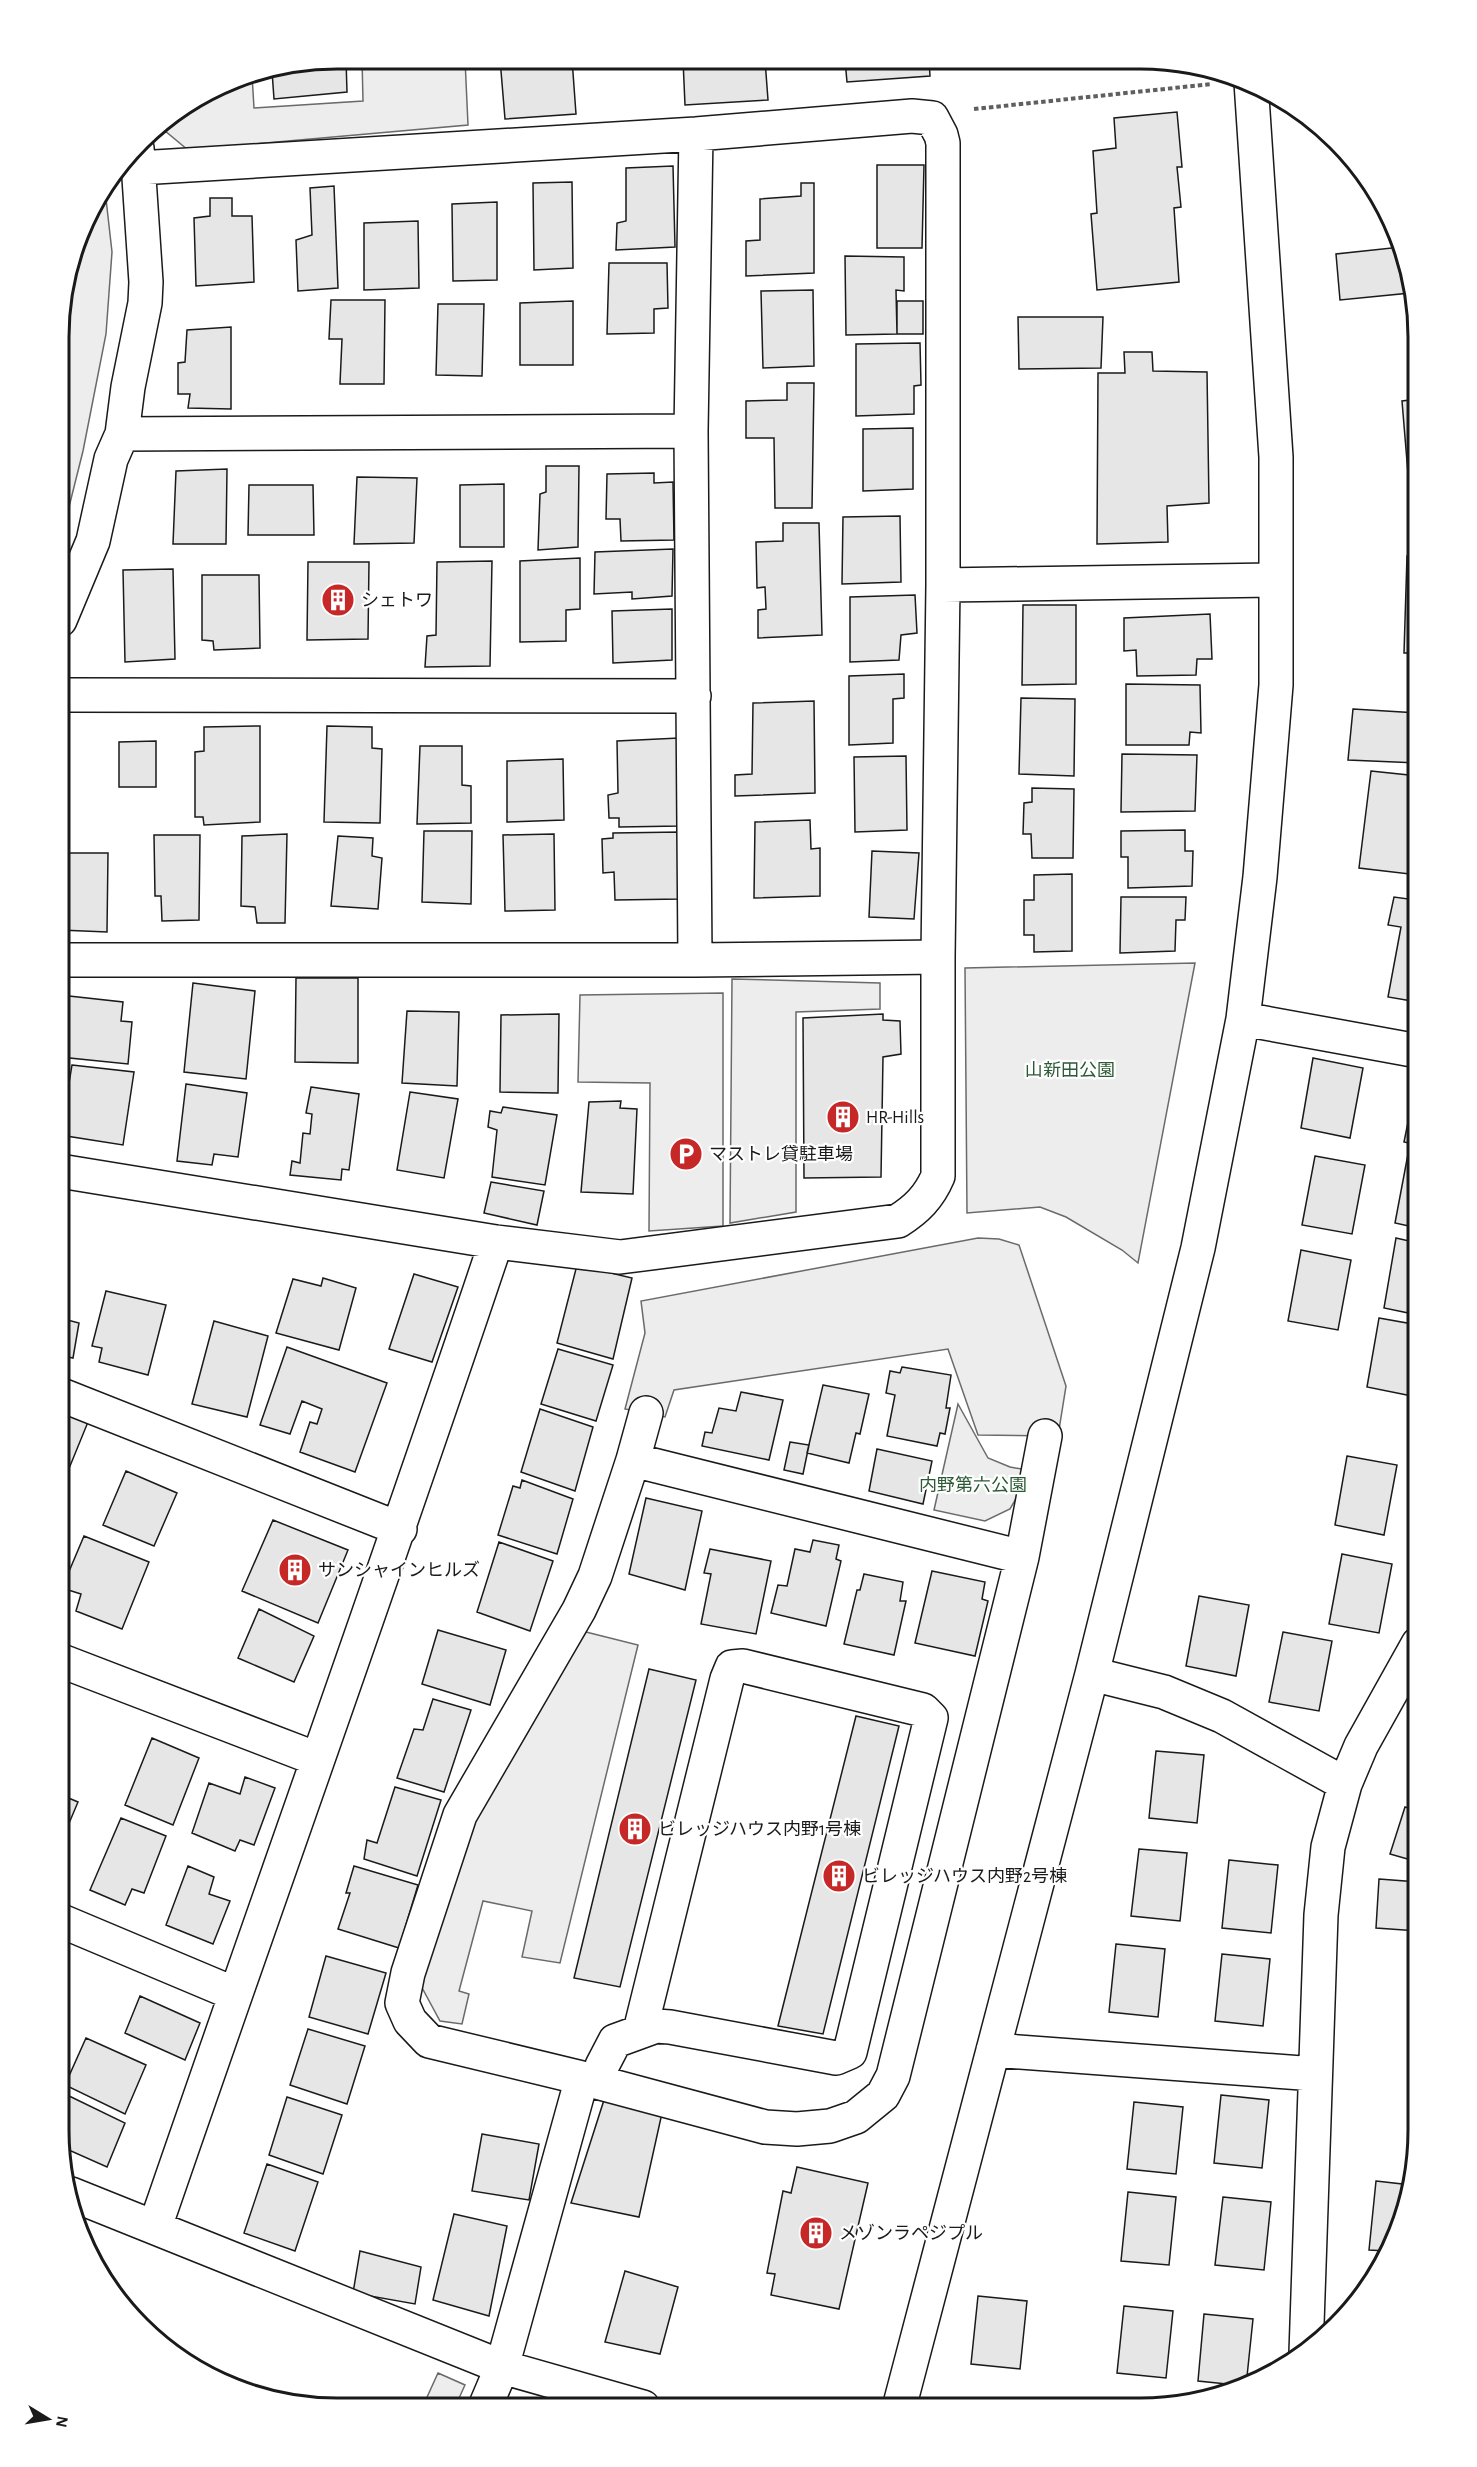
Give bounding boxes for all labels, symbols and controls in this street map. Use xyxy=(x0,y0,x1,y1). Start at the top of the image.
building icon: シェトワ xyxy=(320,582,356,618)
place label: シェトワ xyxy=(361,592,433,610)
park label: 山新田公園 xyxy=(1025,1061,1115,1080)
building icon: HR-Hills xyxy=(825,1099,861,1135)
place label: HR-Hills xyxy=(866,1109,924,1127)
parking icon: マストレ貸駐車場 xyxy=(668,1136,704,1172)
place label: マストレ貸駐車場 xyxy=(709,1144,853,1164)
park label: 内野第六公園 xyxy=(919,1475,1027,1495)
building icon: サンシャインヒルズ xyxy=(277,1552,313,1588)
place label: サンシャインヒルズ xyxy=(318,1560,480,1580)
building icon: ビレッジハウス内野1号棟 xyxy=(617,1811,653,1847)
place label: ビレッジハウス内野1号棟 xyxy=(658,1819,861,1839)
building icon: ビレッジハウス内野2号棟 xyxy=(821,1858,857,1894)
place label: ビレッジハウス内野2号棟 xyxy=(862,1866,1067,1886)
building icon: メゾンラペジプル xyxy=(798,2215,834,2251)
place label: メゾンラペジプル xyxy=(839,2223,983,2243)
north arrow xyxy=(18,2389,78,2449)
text: N xyxy=(53,2415,71,2429)

